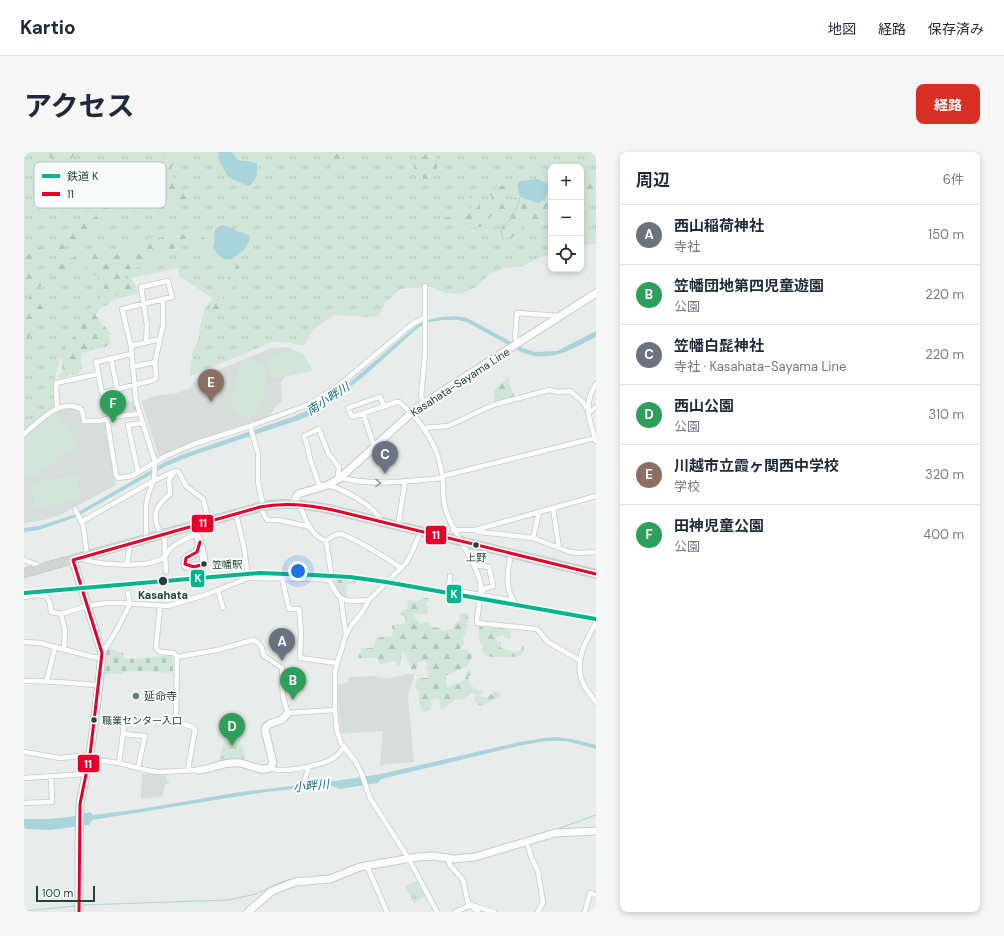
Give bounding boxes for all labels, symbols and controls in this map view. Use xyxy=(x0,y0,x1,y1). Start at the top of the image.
text: Kartio xyxy=(20,15,76,40)
text: 地図 xyxy=(828,20,856,38)
text: 経路 xyxy=(878,20,906,38)
text: 保存済み xyxy=(928,20,984,38)
button: 経路 xyxy=(916,84,980,124)
text: アクセス xyxy=(24,88,135,125)
legend xyxy=(34,162,166,208)
map controls xyxy=(548,164,584,272)
button: + xyxy=(548,164,584,200)
text: 鉄道 K xyxy=(67,169,99,183)
text: 周辺 xyxy=(636,169,670,191)
text: 6件 xyxy=(943,171,964,188)
text: 11 xyxy=(67,187,74,201)
button: − xyxy=(548,200,584,236)
text: 西山稲荷神社 xyxy=(674,216,764,236)
text: A xyxy=(644,226,654,243)
text: 150 m xyxy=(928,226,964,243)
button: locate xyxy=(548,236,584,272)
text: 寺社 xyxy=(674,238,700,255)
text: 笠幡団地第四児童遊園 xyxy=(674,276,824,296)
text: B xyxy=(645,286,653,303)
text: 220 m xyxy=(925,286,964,303)
text: 公園 xyxy=(674,298,700,315)
text: 笠幡白髭神社 xyxy=(674,336,764,356)
street label: Kasahata-Sayama Line xyxy=(408,345,512,419)
text: C xyxy=(644,346,654,363)
text: 220 m xyxy=(925,346,964,363)
text: 寺社 · Kasahata-Sayama Line xyxy=(674,358,846,375)
pin: E xyxy=(198,369,224,402)
water label: 南小畔川 xyxy=(304,378,354,419)
pin: F xyxy=(100,390,126,423)
text: 西山公園 xyxy=(674,396,734,416)
text: D xyxy=(644,406,654,423)
text: 310 m xyxy=(929,406,964,423)
text: 公園 xyxy=(674,418,700,435)
pin: C xyxy=(372,441,398,474)
text: 川越市立霞ヶ関西中学校 xyxy=(674,456,839,476)
text: E xyxy=(645,466,653,483)
text: 320 m xyxy=(925,466,964,483)
text: 学校 xyxy=(674,478,700,495)
one-way arrow xyxy=(375,479,381,487)
line badge: 11 xyxy=(191,514,214,533)
text: 11 xyxy=(199,516,207,530)
text: 田神児童公園 xyxy=(674,516,764,536)
line badge: 11 xyxy=(425,525,447,545)
text: F xyxy=(645,526,653,543)
text: 400 m xyxy=(923,526,964,543)
text: 11 xyxy=(432,528,440,542)
text: 公園 xyxy=(674,538,700,555)
marker: 上野 xyxy=(471,540,481,550)
place label: 上野 xyxy=(466,551,486,564)
place label: 笠幡駅 xyxy=(212,558,243,571)
marker: 笠幡駅 xyxy=(199,559,209,569)
your location xyxy=(288,561,308,581)
line badge: K xyxy=(190,569,205,588)
text: K xyxy=(194,571,202,585)
marker: Kasahata xyxy=(157,575,169,587)
line badge: K xyxy=(446,584,462,604)
text: K xyxy=(450,587,458,601)
place label: Kasahata xyxy=(138,588,188,602)
pin: A xyxy=(269,628,295,661)
pin: B xyxy=(280,667,306,700)
place label: 延命寺 xyxy=(144,689,177,703)
marker: 延命寺 xyxy=(131,691,141,701)
pin: D xyxy=(219,713,245,746)
place label: 職業センター入口 xyxy=(102,714,182,727)
marker: 職業センター入口 xyxy=(89,715,99,725)
line badge: 11 xyxy=(77,754,100,773)
text: 11 xyxy=(84,757,92,771)
water label: 小畔川 xyxy=(292,776,332,796)
scale bar xyxy=(36,884,95,903)
text: 100 m xyxy=(42,886,73,900)

